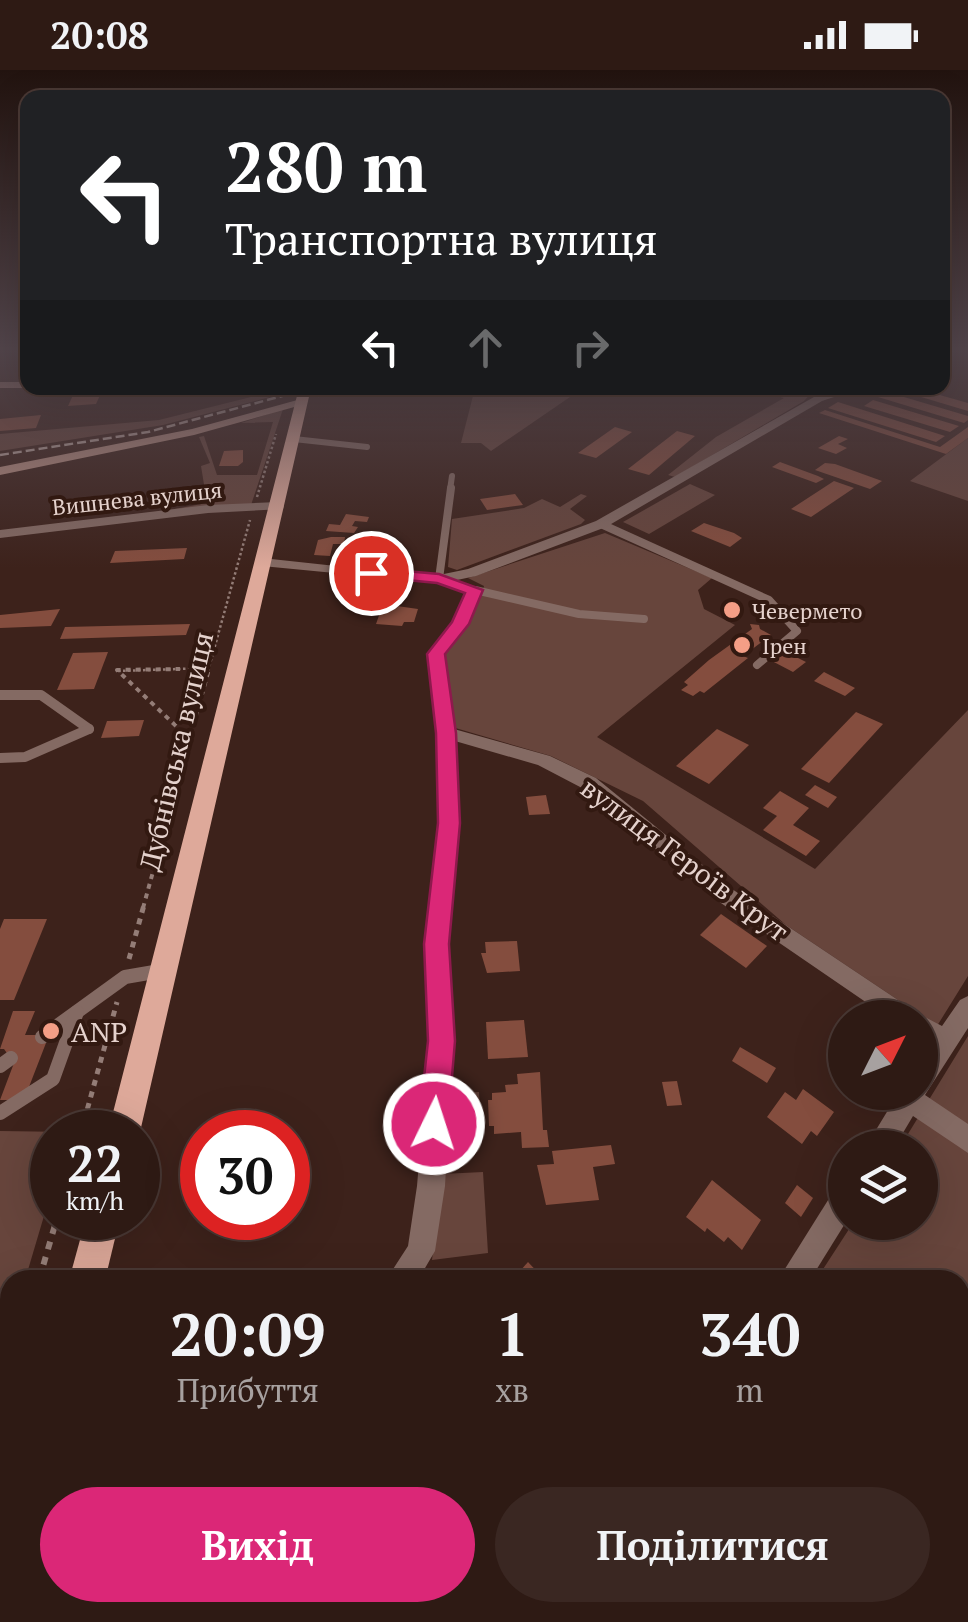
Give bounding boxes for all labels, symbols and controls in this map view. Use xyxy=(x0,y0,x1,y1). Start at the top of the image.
text: 20:08 xyxy=(50,10,149,60)
text: 280 m xyxy=(225,119,427,212)
icon: left xyxy=(60,130,190,260)
text: Транспортна вулиця xyxy=(225,208,658,268)
icon: left xyxy=(353,320,408,375)
icon: ahead xyxy=(458,320,513,375)
icon: right xyxy=(563,320,618,375)
street label: Вишнева вулиця xyxy=(51,475,223,521)
pin xyxy=(329,531,414,616)
icon: arrive xyxy=(344,546,399,601)
place label: Чевермето xyxy=(752,596,862,625)
marker: Чевермето xyxy=(721,599,743,621)
street label: Дубнівська вулиця xyxy=(131,628,221,874)
place label: Ірен xyxy=(762,631,807,660)
marker: Ірен xyxy=(731,634,753,656)
street label: вулиця Героїв Крут xyxy=(574,769,796,949)
north arrow xyxy=(828,1000,938,1110)
map controls xyxy=(828,1000,938,1240)
place label: ANP xyxy=(71,1013,127,1050)
marker: ANP xyxy=(40,1020,62,1042)
position arrow xyxy=(382,1072,486,1176)
speed limit sign: 30 xyxy=(180,1110,310,1240)
text: 22 xyxy=(67,1130,123,1196)
button: layers xyxy=(828,1130,938,1240)
text: km/h xyxy=(66,1184,124,1217)
text: 20:09 xyxy=(170,1294,326,1373)
text: 1 xyxy=(495,1294,529,1373)
text: 340 xyxy=(699,1294,800,1373)
text: Прибуття xyxy=(177,1369,319,1411)
text: хв xyxy=(495,1369,529,1411)
text: m xyxy=(736,1369,763,1411)
button: Вихід xyxy=(40,1487,475,1602)
button: Поділитися xyxy=(495,1487,930,1602)

